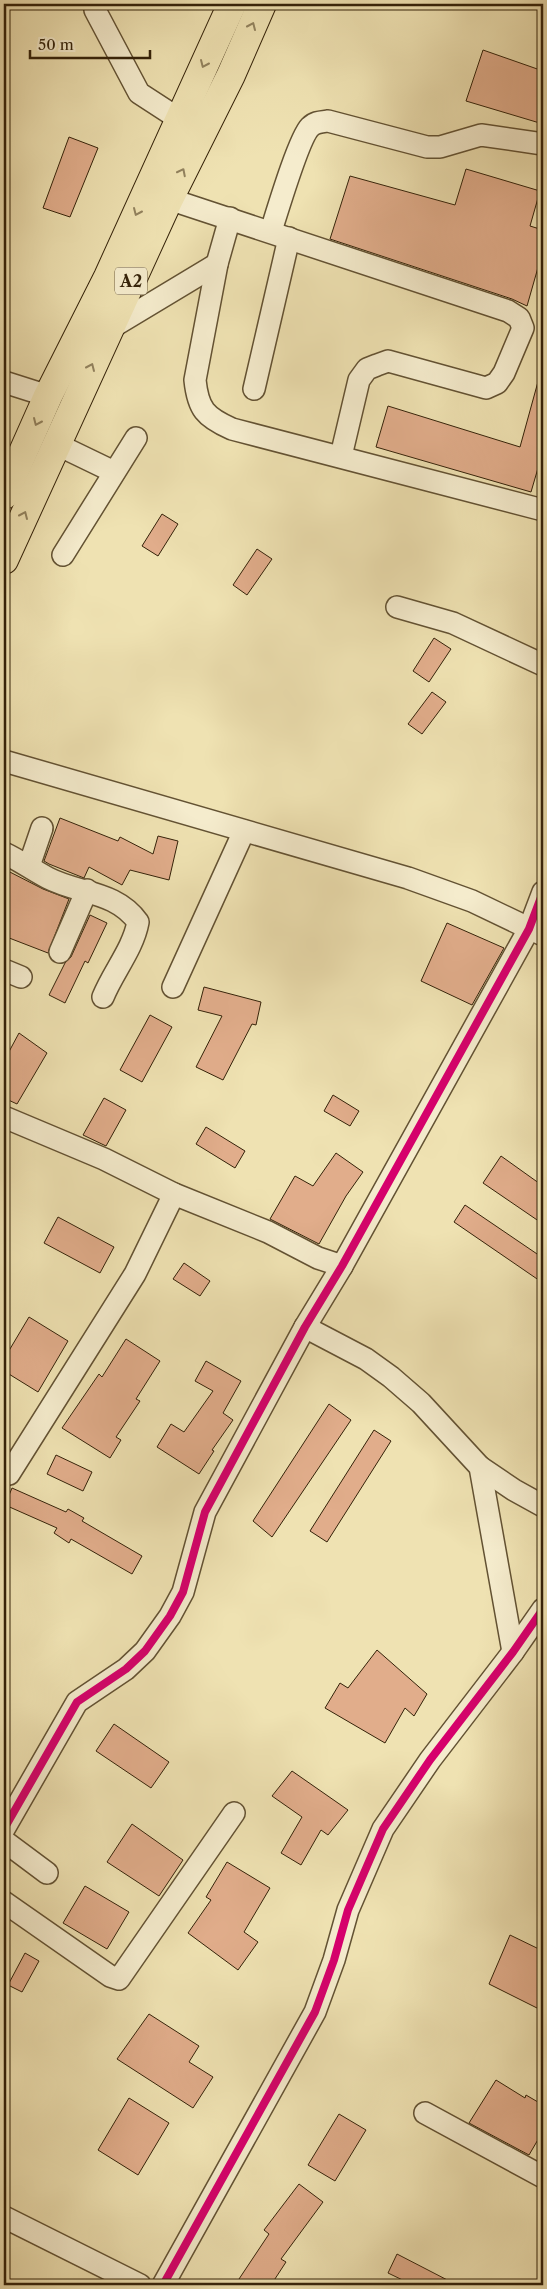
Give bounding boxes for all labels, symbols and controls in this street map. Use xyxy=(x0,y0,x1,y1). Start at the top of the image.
one-way arrow xyxy=(246,22,257,31)
scale bar xyxy=(30,28,150,60)
text: 50 m xyxy=(38,35,74,54)
one-way arrow xyxy=(200,59,210,68)
one-way arrow xyxy=(176,169,186,178)
one-way arrow xyxy=(133,207,144,216)
road number: A2 xyxy=(115,268,147,294)
one-way arrow xyxy=(85,363,96,372)
one-way arrow xyxy=(32,417,43,426)
one-way arrow xyxy=(17,511,28,520)

